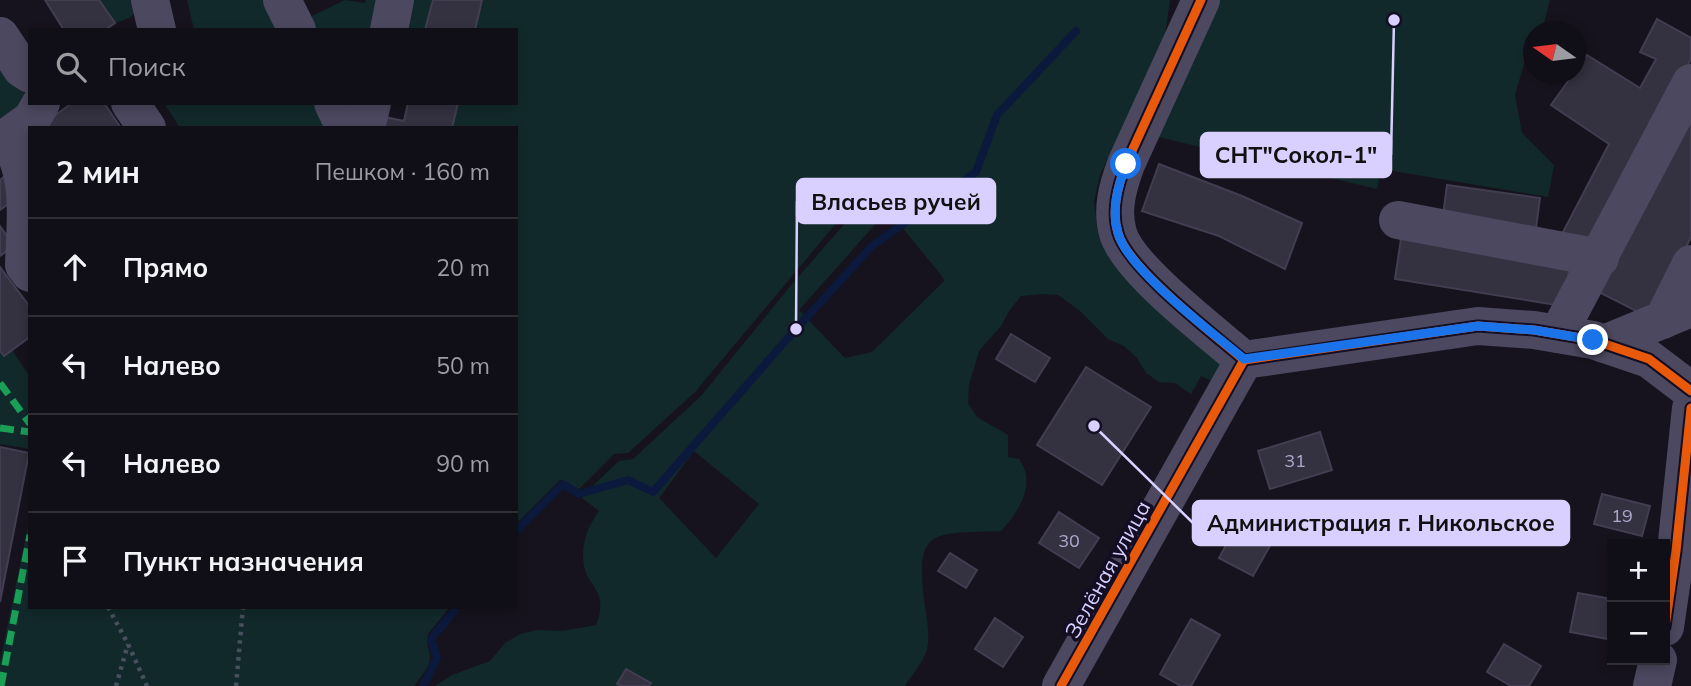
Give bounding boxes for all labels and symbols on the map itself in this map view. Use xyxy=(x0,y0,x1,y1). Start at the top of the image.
north arrow xyxy=(1523,21,1586,84)
callout: СНТ"Сокол-1" xyxy=(1201,133,1391,177)
text: СНТ"Сокол-1" xyxy=(1215,140,1377,169)
route start xyxy=(1110,148,1141,179)
callout: Власьев ручей xyxy=(797,179,995,223)
text: Власьев ручей xyxy=(811,187,981,216)
route end xyxy=(1577,324,1608,355)
house number: 31 xyxy=(1284,449,1306,472)
street label: Зелёная улица xyxy=(1059,496,1155,642)
callout: Администрация г. Никольское xyxy=(1193,501,1569,545)
house number: 19 xyxy=(1611,504,1633,527)
text: Администрация г. Никольское xyxy=(1207,508,1555,537)
house number: 30 xyxy=(1058,529,1080,552)

